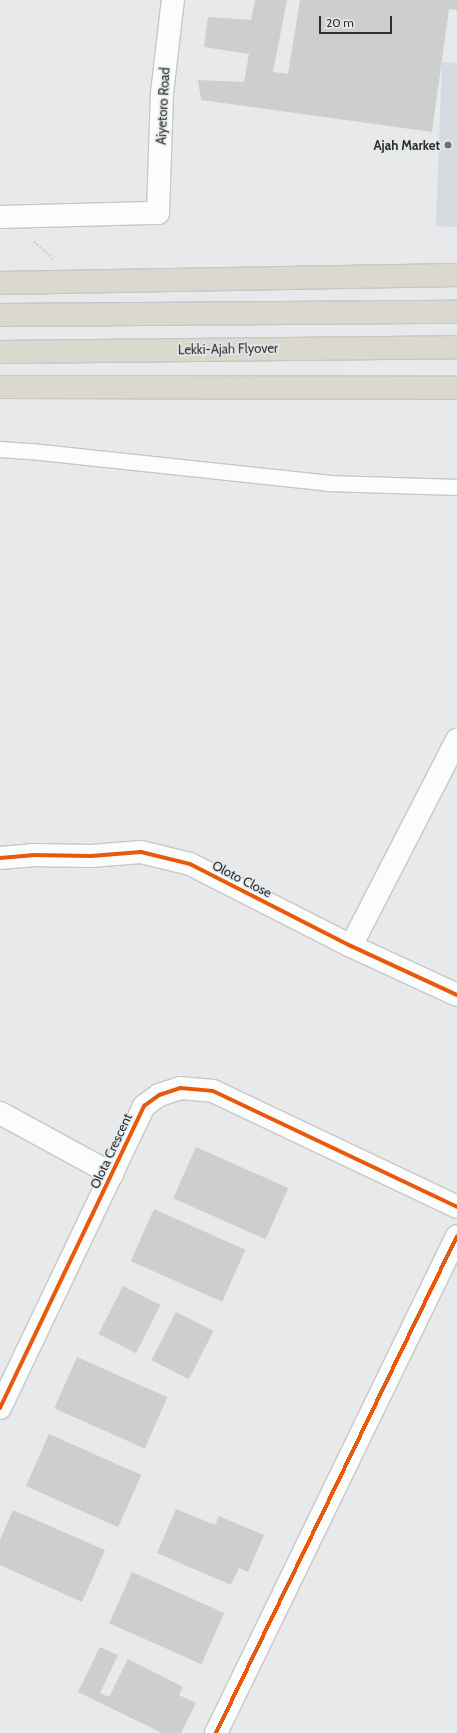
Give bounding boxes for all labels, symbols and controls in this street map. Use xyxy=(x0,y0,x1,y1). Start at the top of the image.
scale bar xyxy=(321,8,394,34)
text: 20 m xyxy=(326,15,354,30)
street label: Aiyetoro Road xyxy=(153,67,173,145)
place label: Ajah Market xyxy=(373,137,440,153)
marker: Ajah Market xyxy=(443,140,453,150)
street label: Lekki-Ajah Flyover xyxy=(178,340,278,358)
street label: Oloto Close xyxy=(210,857,274,901)
street label: Olota Crescent xyxy=(87,1111,135,1191)

